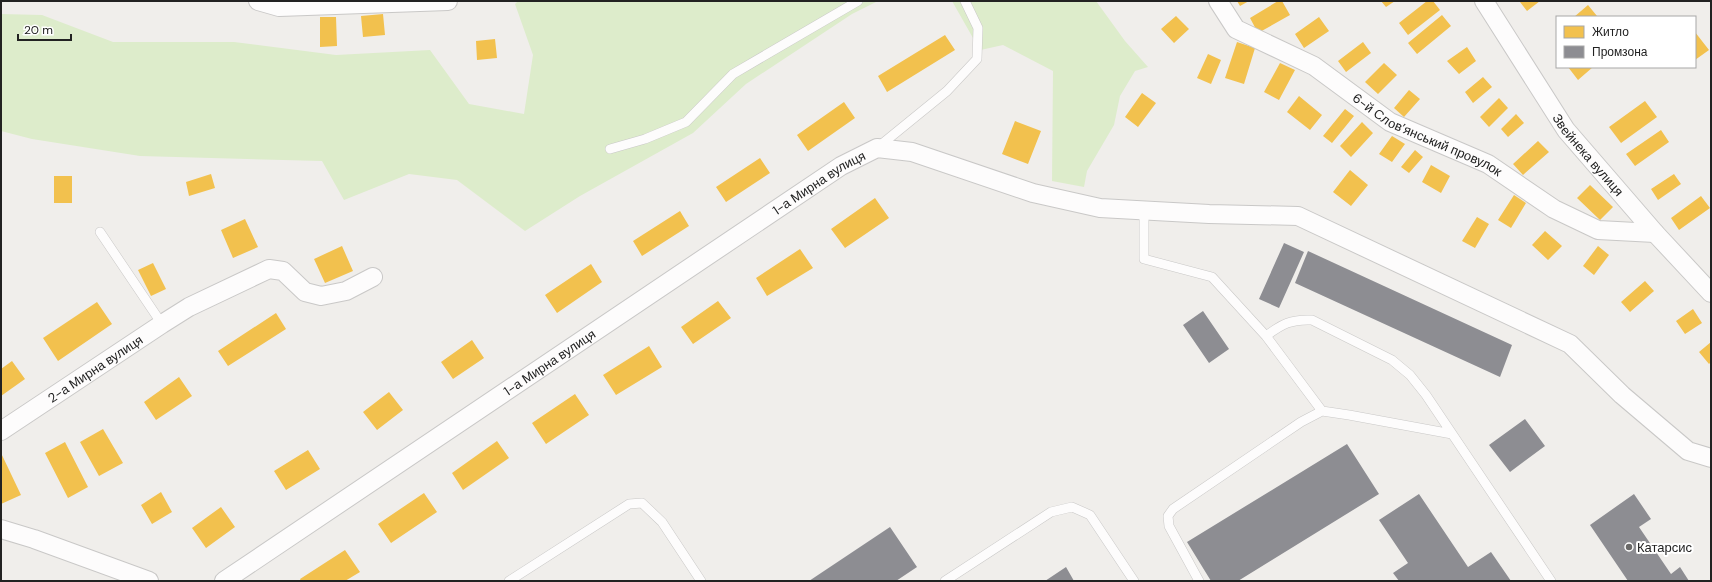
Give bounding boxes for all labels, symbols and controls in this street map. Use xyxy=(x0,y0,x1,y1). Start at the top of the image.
scale bar xyxy=(18,16,71,42)
legend xyxy=(1556,16,1696,68)
text: 20 m xyxy=(24,22,53,38)
text: Житло xyxy=(1592,24,1629,40)
text: Промзона xyxy=(1592,44,1648,60)
street label: 6-й Слов’янський провулок xyxy=(1349,89,1506,180)
street label: Звейнека вулиця xyxy=(1549,110,1628,199)
street label: 1-а Мирна вулиця xyxy=(769,147,868,218)
street label: 1-а Мирна вулиця xyxy=(500,325,599,399)
street label: 2-а Мирна вулиця xyxy=(44,331,146,406)
place label: Катарсис xyxy=(1637,539,1693,556)
marker: Катарсис xyxy=(1624,542,1634,552)

